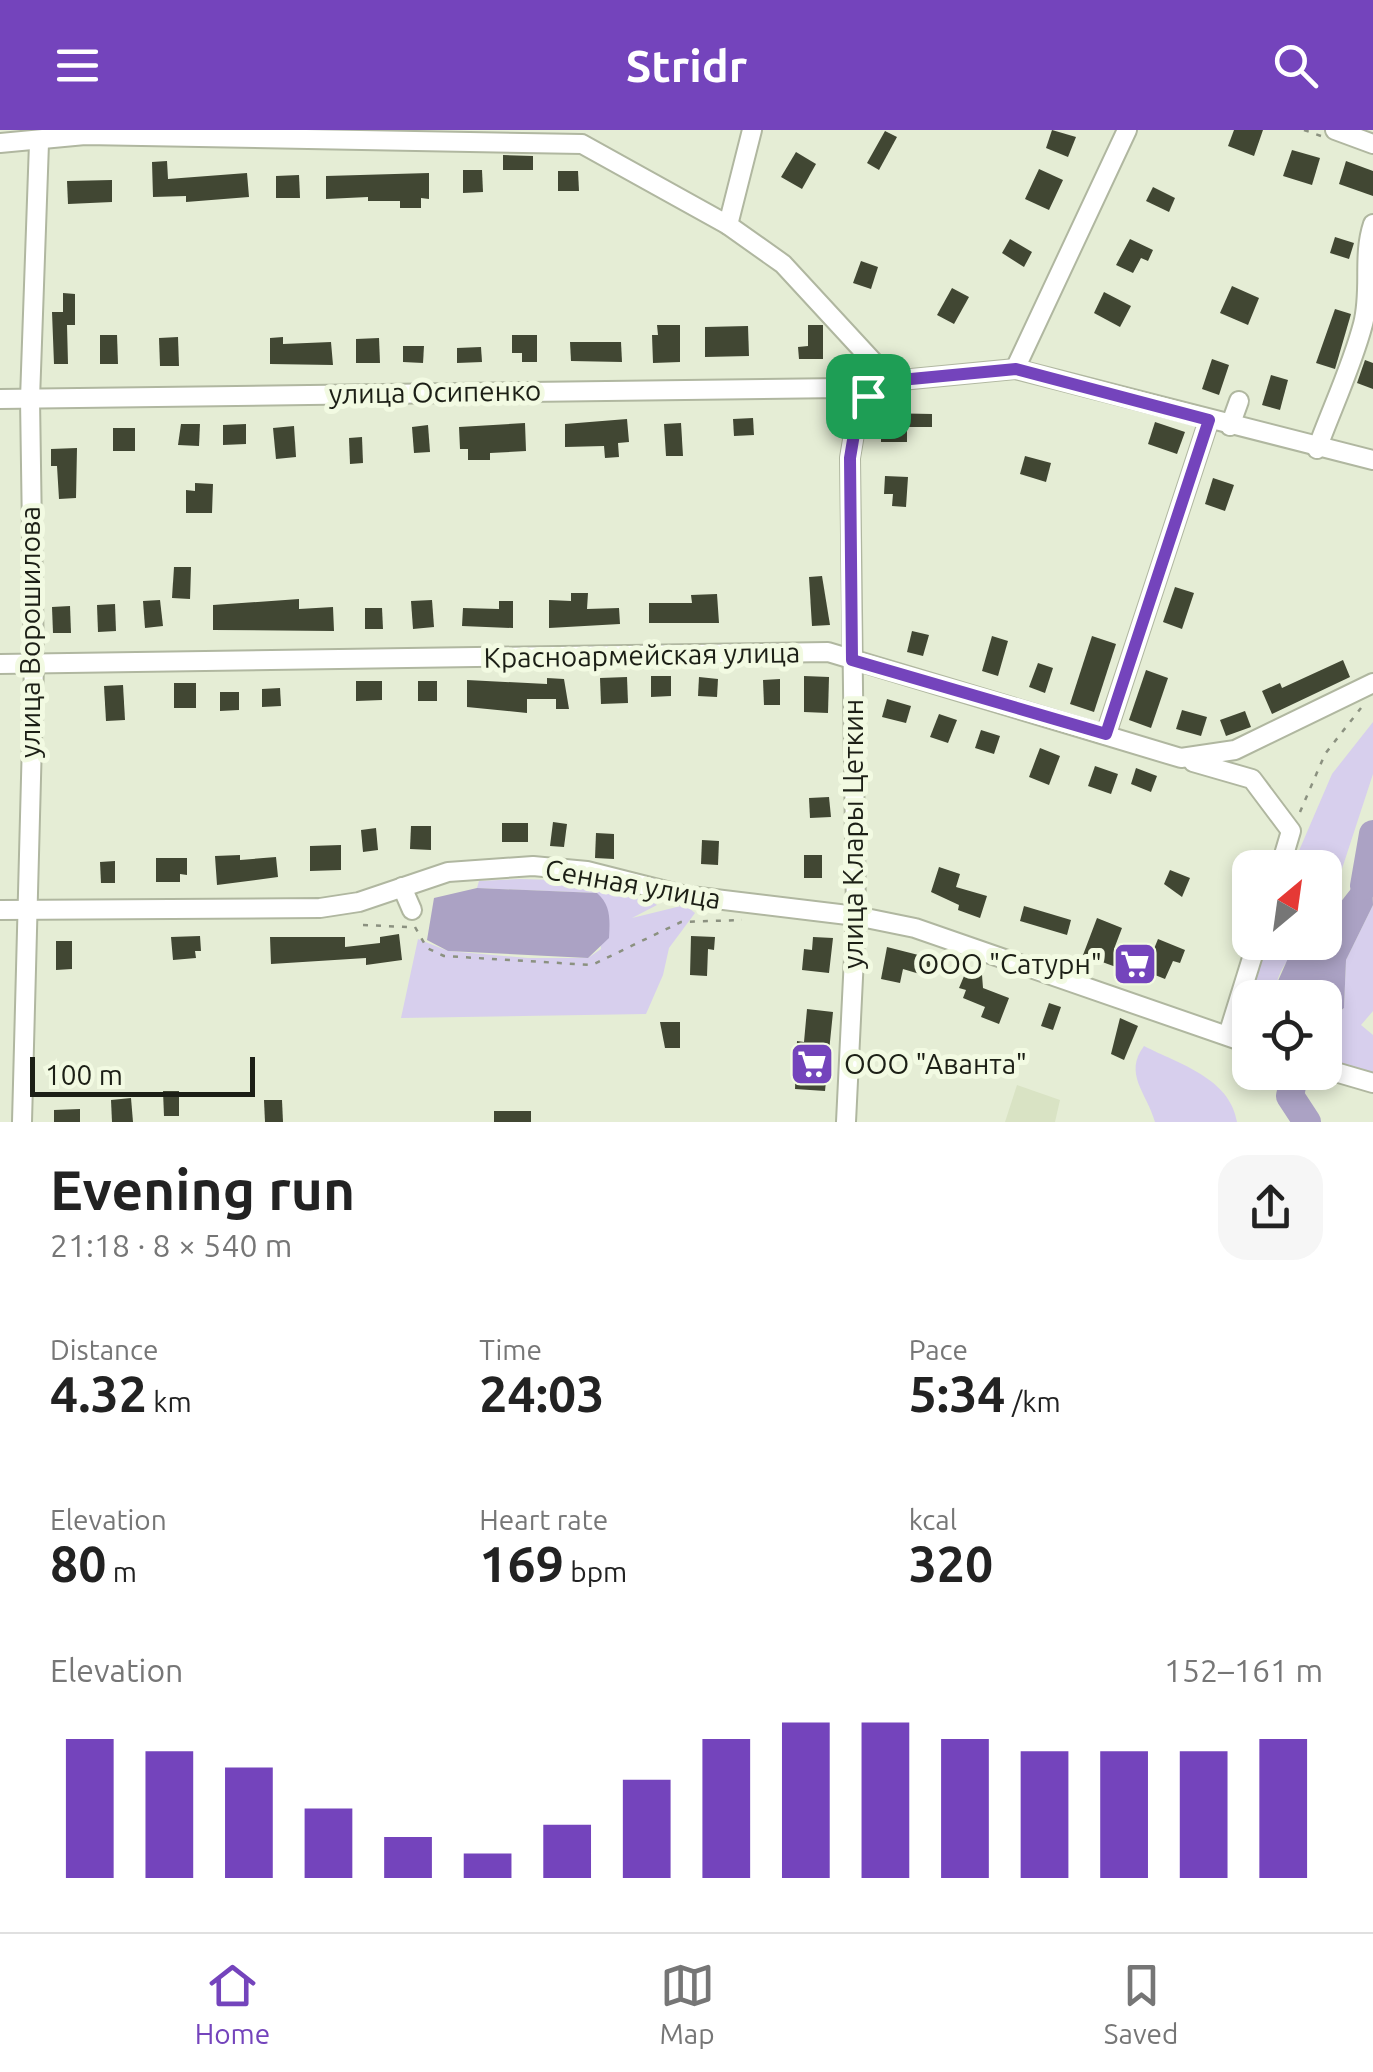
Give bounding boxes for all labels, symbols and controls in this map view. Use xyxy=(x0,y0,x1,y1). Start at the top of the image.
icon: menu xyxy=(50,38,105,93)
icon: search xyxy=(1268,38,1323,93)
text: Stridr xyxy=(626,40,747,91)
pin xyxy=(826,354,911,439)
icon: arrive xyxy=(841,369,896,424)
street label: улица Осипенко xyxy=(328,374,541,409)
street label: улица Ворошилова xyxy=(14,506,45,758)
street label: Красноармейская улица xyxy=(483,636,801,673)
street label: улица Клары Цеткин xyxy=(837,699,868,969)
north arrow xyxy=(1232,850,1342,960)
map controls xyxy=(1232,850,1342,1090)
street label: Сенная улица xyxy=(543,853,723,914)
supermarket icon: ООО "Сатурн" xyxy=(1112,941,1158,987)
place label: ООО "Сатурн" xyxy=(917,948,1102,979)
button: locate xyxy=(1232,980,1342,1090)
supermarket icon: ООО "Аванта" xyxy=(789,1041,835,1087)
place label: ООО "Аванта" xyxy=(844,1048,1027,1079)
scale bar xyxy=(30,1052,255,1096)
text: 100 m xyxy=(45,1059,123,1090)
button: share xyxy=(1218,1155,1323,1260)
text: Evening run xyxy=(50,1159,355,1220)
text: 21:18 · 8 × 540 m xyxy=(50,1227,292,1263)
text: Distance xyxy=(50,1334,158,1365)
text: Time xyxy=(479,1334,542,1365)
text: Pace xyxy=(909,1334,968,1365)
text: 4.32 xyxy=(50,1365,147,1421)
text: 24:03 xyxy=(479,1365,604,1421)
text: 5:34 xyxy=(909,1365,1006,1421)
text: km xyxy=(147,1386,192,1417)
text: /km xyxy=(1006,1386,1061,1417)
text: Elevation xyxy=(50,1504,167,1535)
text: Heart rate xyxy=(479,1504,608,1535)
text: kcal xyxy=(909,1504,957,1535)
text: 80 xyxy=(50,1535,106,1591)
text: 169 xyxy=(479,1535,564,1591)
text: 320 xyxy=(909,1535,993,1591)
text: m xyxy=(106,1556,137,1587)
text: bpm xyxy=(564,1556,627,1587)
text: Elevation xyxy=(50,1652,183,1688)
text: 152–161 m xyxy=(1164,1652,1323,1688)
tab: Home xyxy=(195,1958,270,2049)
tab: Map xyxy=(659,1958,715,2049)
tab: Saved xyxy=(1104,1958,1178,2049)

